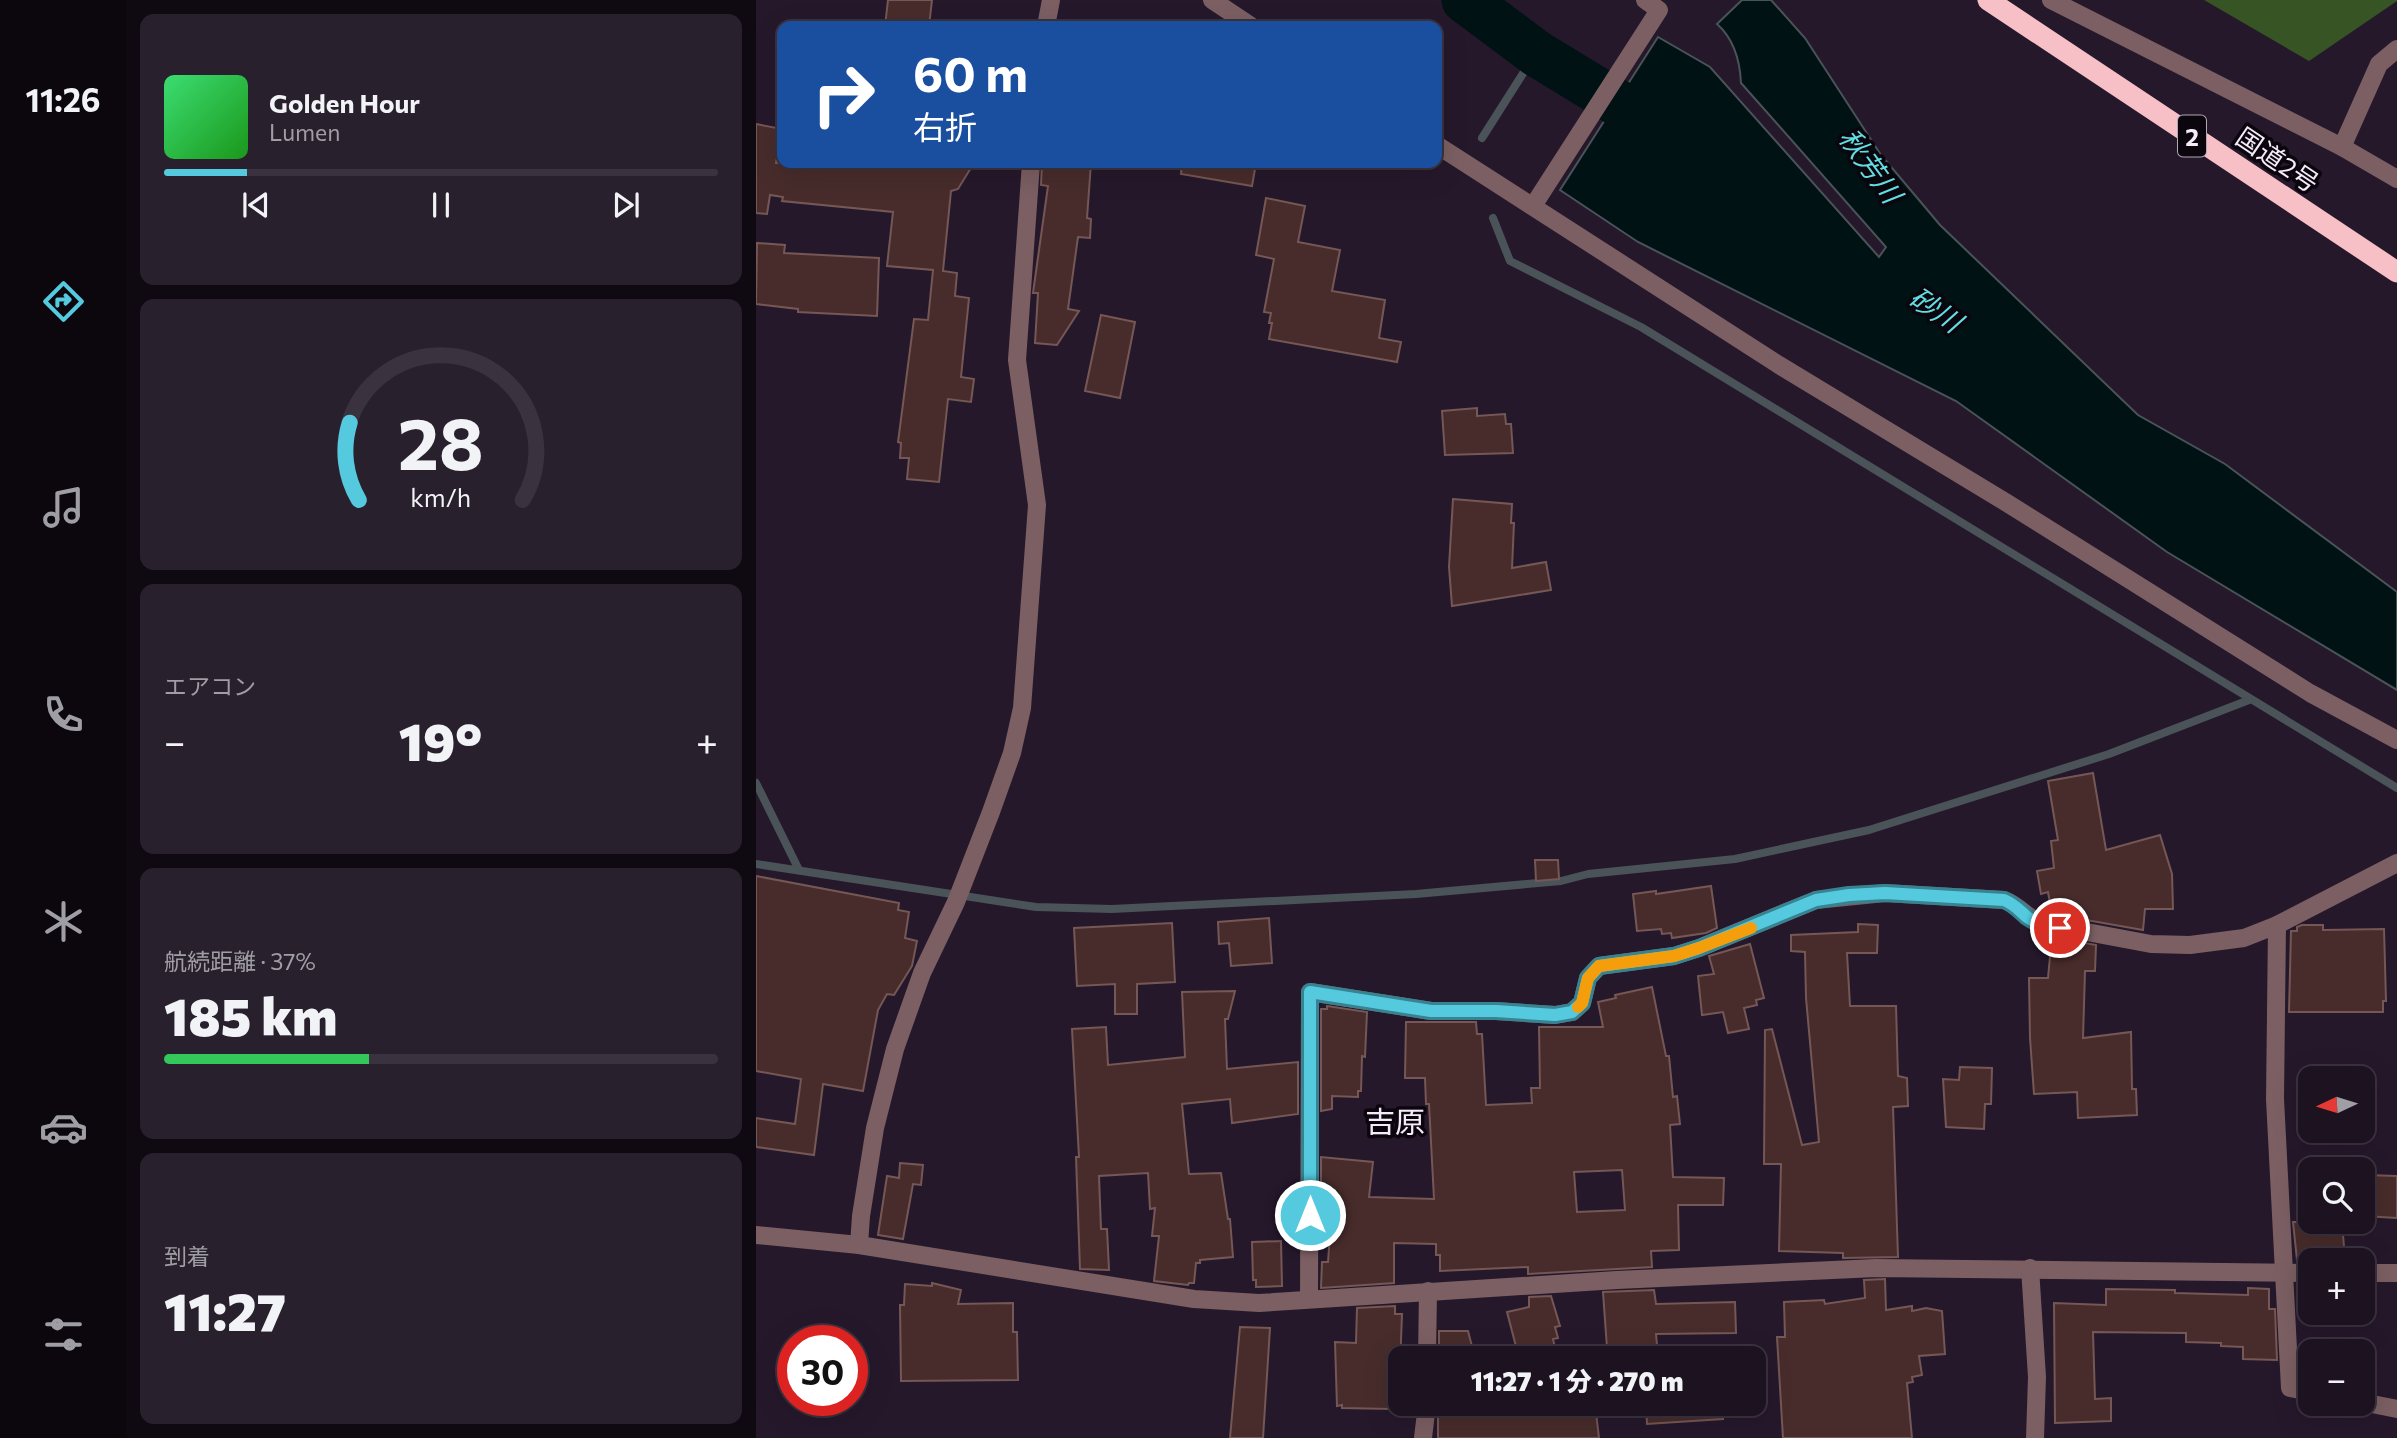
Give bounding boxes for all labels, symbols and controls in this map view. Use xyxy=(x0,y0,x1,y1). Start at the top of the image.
text: 60 m xyxy=(913,42,1028,102)
icon: right xyxy=(798,49,889,140)
text: 11:26 xyxy=(25,79,101,119)
text: Golden Hour xyxy=(269,87,420,118)
text: 右折 xyxy=(913,106,977,146)
road number: 2 xyxy=(2178,116,2206,156)
text: Lumen xyxy=(269,118,340,146)
street label: 国道2号 xyxy=(2231,120,2325,198)
water label: 秋芳川 xyxy=(1833,121,1911,211)
icon: previous xyxy=(237,186,275,224)
icon: pause xyxy=(422,186,460,224)
icon: next xyxy=(607,186,645,224)
icon: directions xyxy=(39,277,88,326)
water label: 砂川 xyxy=(1903,279,1971,340)
text: 28 xyxy=(398,397,484,486)
text: km/h xyxy=(411,482,471,512)
icon: music xyxy=(39,483,88,532)
text: エアコン xyxy=(164,672,256,700)
icon: phone xyxy=(39,690,88,739)
text: 19° xyxy=(399,708,482,772)
text: − xyxy=(164,717,186,764)
text: + xyxy=(696,717,718,764)
icon: climate xyxy=(39,897,88,946)
pin xyxy=(2030,898,2090,958)
icon: arrive xyxy=(2041,909,2079,947)
text: 航続距離 · 37% xyxy=(164,947,316,975)
text: 185 km xyxy=(164,983,337,1047)
north arrow xyxy=(2298,1066,2375,1143)
map controls xyxy=(2298,1066,2375,1416)
district label: 吉原 xyxy=(1365,1102,1425,1139)
icon: car xyxy=(39,1103,88,1152)
button: search xyxy=(2298,1157,2375,1234)
position arrow xyxy=(1273,1178,1347,1252)
text: 到着 xyxy=(164,1242,210,1270)
button: + xyxy=(2298,1248,2375,1325)
text: 11:27 xyxy=(164,1278,286,1342)
icon: filters xyxy=(39,1310,88,1359)
speed limit sign: 30 xyxy=(777,1325,868,1416)
button: − xyxy=(2298,1339,2375,1416)
text: 11:27 · 1 分 · 270 m xyxy=(1471,1365,1683,1396)

